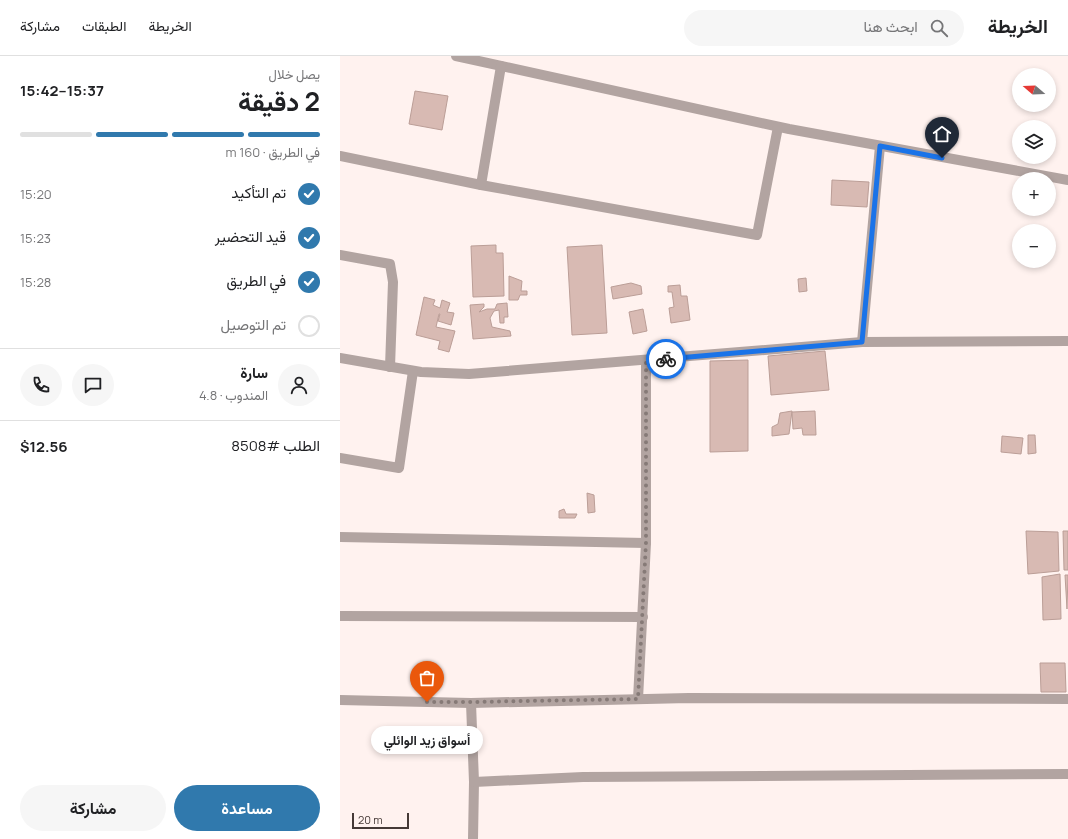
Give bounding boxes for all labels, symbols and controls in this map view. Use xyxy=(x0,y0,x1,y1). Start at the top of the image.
search box xyxy=(684,10,964,46)
text: الخريطة xyxy=(988,13,1048,39)
text: مشاركة xyxy=(20,16,60,35)
text: الطبقات xyxy=(82,16,126,35)
text: الخريطة xyxy=(148,16,192,35)
text: ابحث هنا xyxy=(863,16,918,37)
icon: search xyxy=(928,17,950,39)
text: يصل خلال xyxy=(269,65,320,83)
north arrow xyxy=(1012,68,1056,112)
map controls xyxy=(1012,68,1056,268)
text: 15:37–15:42 xyxy=(20,80,104,101)
text: 2 دقيقة xyxy=(238,83,320,119)
pin xyxy=(925,117,959,158)
button: layers xyxy=(1012,120,1056,164)
icon: home xyxy=(931,123,953,145)
text: في الطريق · 160 m xyxy=(226,143,320,161)
button: + xyxy=(1012,172,1056,216)
text: تم التأكيد xyxy=(231,182,286,203)
icon: check xyxy=(298,183,320,205)
text: 15:20 xyxy=(20,185,52,203)
button: − xyxy=(1012,224,1056,268)
text: قيد التحضير xyxy=(215,226,286,247)
icon: check xyxy=(298,227,320,249)
text: 15:23 xyxy=(20,229,51,247)
text: في الطريق xyxy=(226,270,286,291)
icon: check xyxy=(298,271,320,293)
text: 15:28 xyxy=(20,273,51,291)
text: تم التوصيل xyxy=(220,314,286,335)
courier xyxy=(646,339,686,379)
icon: bike xyxy=(655,348,677,370)
text: سارة xyxy=(240,362,268,383)
button: phone xyxy=(20,364,62,406)
button: chat xyxy=(72,364,114,406)
button: person xyxy=(278,364,320,406)
text: المندوب · 4.8 xyxy=(199,386,268,404)
text: الطلب #8508 xyxy=(231,435,320,456)
text: $12.56 xyxy=(20,436,68,457)
pin xyxy=(410,661,444,702)
icon: bag xyxy=(416,667,438,689)
callout: أسواق زيد الوائلي xyxy=(371,726,483,754)
text: أسواق زيد الوائلي xyxy=(384,731,470,749)
button: مشاركة xyxy=(20,785,166,831)
button: مساعدة xyxy=(174,785,320,831)
scale bar xyxy=(352,811,409,830)
text: 20 m xyxy=(358,812,383,827)

